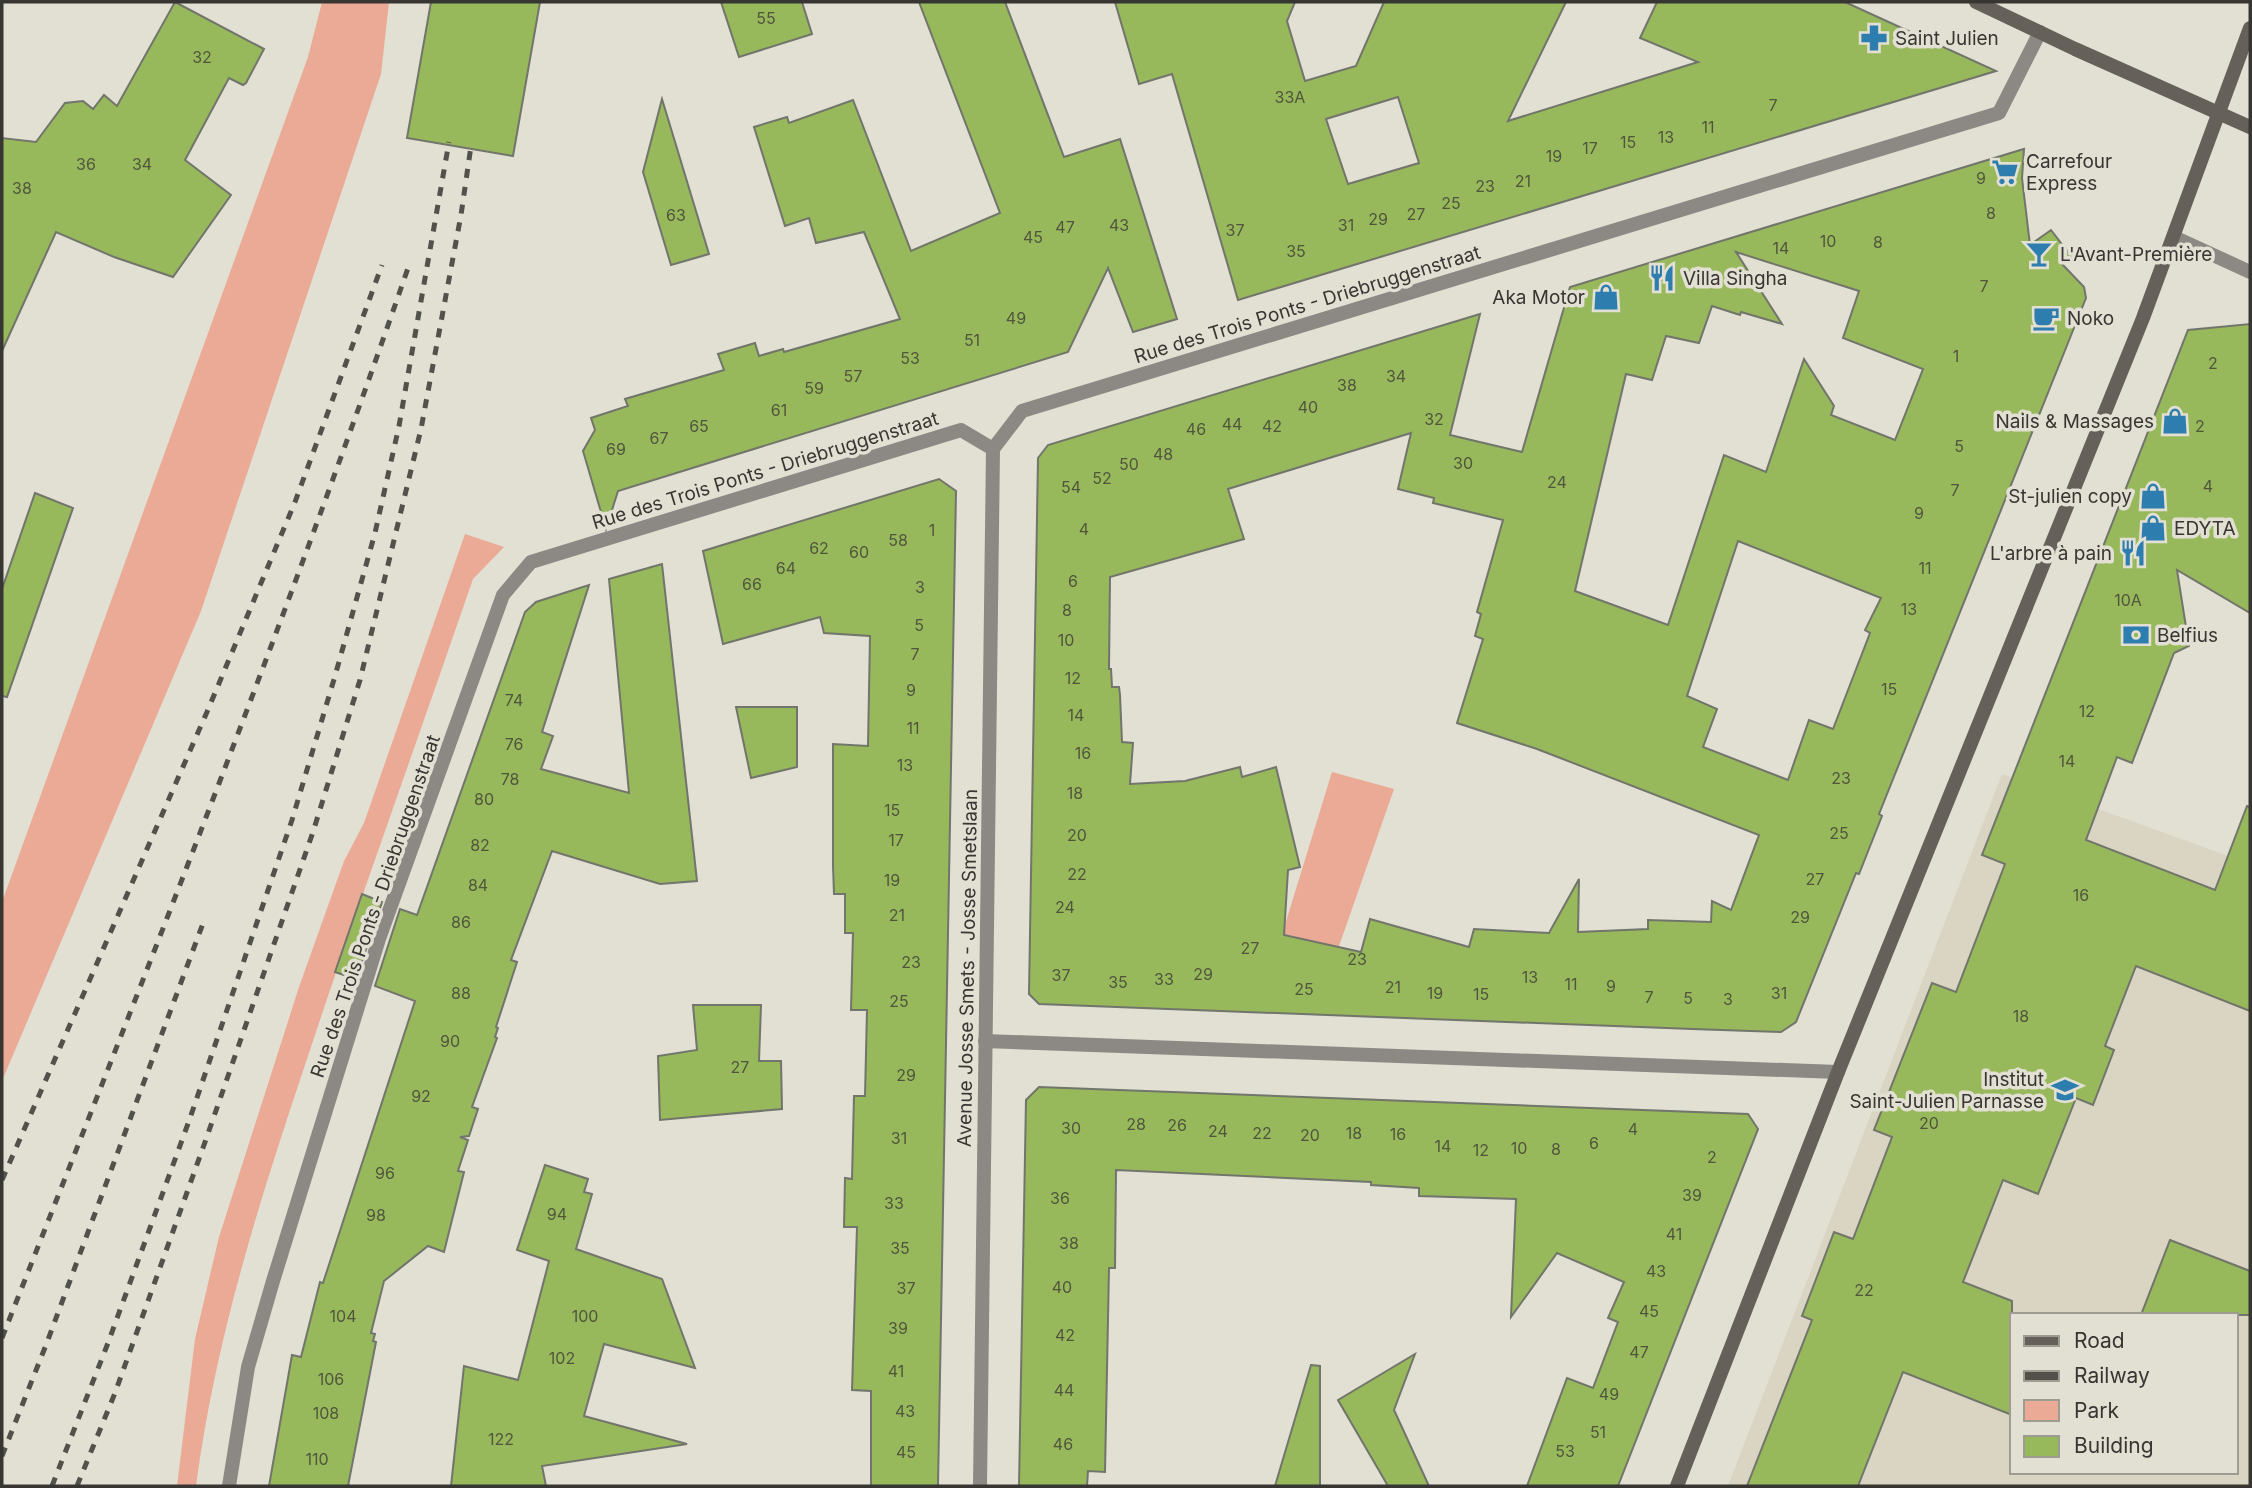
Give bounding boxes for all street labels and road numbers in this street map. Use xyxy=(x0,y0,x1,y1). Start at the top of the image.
street label: Rue des Trois Ponts - Driebruggenstraat xyxy=(1131,241,1483,368)
street label: Rue des Trois Ponts - Driebruggenstraat xyxy=(589,407,941,534)
street label: Rue des Trois Ponts - Driebruggenstraat xyxy=(306,732,445,1081)
street label: Avenue Josse Smets - Josse Smetslaan xyxy=(953,789,982,1147)

